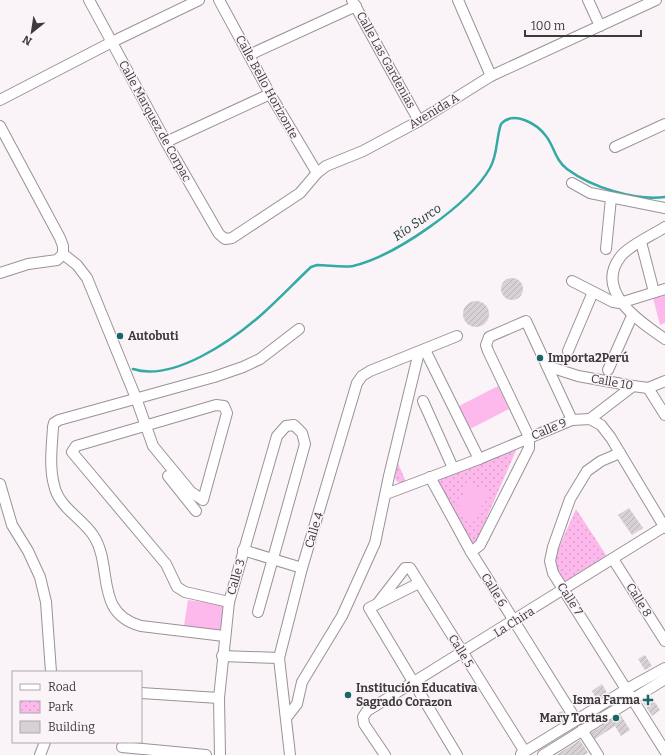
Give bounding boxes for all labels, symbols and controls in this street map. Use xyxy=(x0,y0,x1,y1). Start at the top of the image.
street label: Calle Las Gardenias xyxy=(354,9,419,111)
north arrow xyxy=(12,12,52,52)
scale bar xyxy=(525,12,641,38)
text: 100 m xyxy=(531,19,566,33)
text: N xyxy=(20,32,34,48)
street label: Calle Bello Horizonte xyxy=(233,33,301,141)
street label: Calle Marquez de Corpac xyxy=(116,58,194,184)
street label: Avenida A xyxy=(406,90,462,131)
water label: Río Surco xyxy=(390,200,444,244)
place label: Autobuti xyxy=(128,329,179,343)
marker: Autobuti xyxy=(115,331,125,341)
place label: Importa2Perú xyxy=(548,351,629,365)
marker: Importa2Perú xyxy=(535,353,545,363)
street label: Calle 10 xyxy=(590,371,634,393)
street label: Calle 9 xyxy=(529,415,569,443)
street label: Calle 4 xyxy=(302,510,326,550)
street label: Calle 3 xyxy=(224,557,248,597)
street label: Calle 6 xyxy=(478,571,510,609)
street label: Calle 7 xyxy=(554,580,586,618)
street label: Calle 8 xyxy=(623,581,655,619)
street label: La Chira xyxy=(491,604,537,640)
street label: Calle 5 xyxy=(445,632,477,670)
legend xyxy=(12,671,142,743)
text: Road xyxy=(48,680,76,694)
place label: Institución Educativa Sagrado Corazon xyxy=(356,681,478,709)
marker: Institución Educativa Sagrado Corazon xyxy=(343,690,353,700)
place label: Isma Farma xyxy=(573,693,640,707)
marker: Isma Farma xyxy=(643,695,653,705)
text: Park xyxy=(48,700,74,714)
place label: Mary Tortas xyxy=(540,711,608,725)
marker: Mary Tortas xyxy=(611,713,621,723)
text: Building xyxy=(48,720,95,734)

